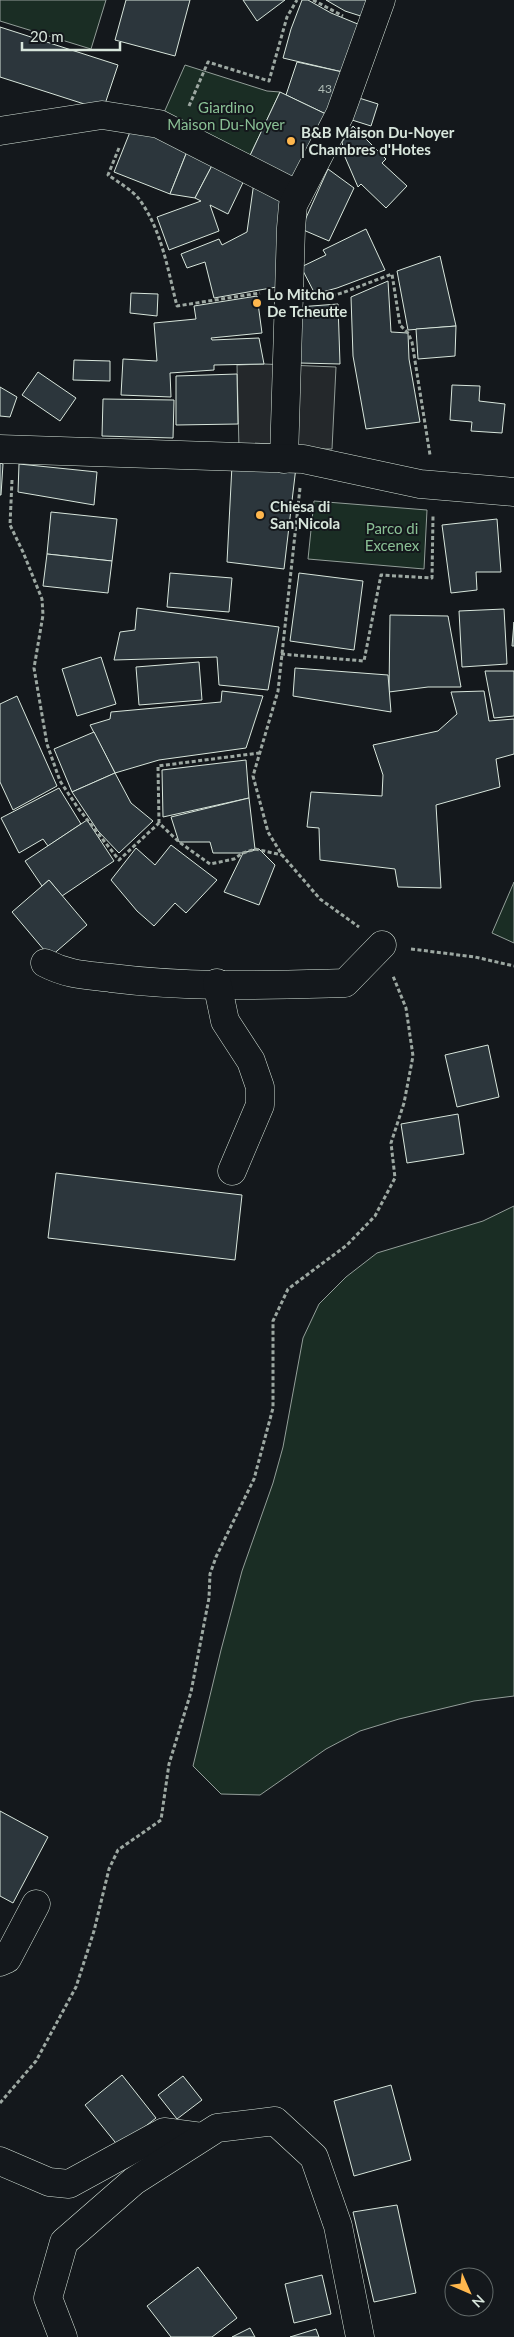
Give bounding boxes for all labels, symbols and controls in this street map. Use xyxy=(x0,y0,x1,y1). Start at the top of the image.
scale bar xyxy=(22,20,120,52)
text: 20 m xyxy=(30,27,64,45)
house number: 43 xyxy=(318,81,332,96)
park label: Giardino Maison Du-Noyer xyxy=(167,98,285,133)
place label: B&B Maison Du-Noyer | Chambres d'Hotes xyxy=(301,123,455,158)
marker: B&B Maison Du-Noyer | Chambres d'Hotes xyxy=(285,135,297,147)
place label: Lo Mitcho De Tcheutte xyxy=(267,285,347,320)
marker: Lo Mitcho De Tcheutte xyxy=(251,297,263,309)
place label: Chiesa di San Nicola xyxy=(270,497,340,532)
marker: Chiesa di San Nicola xyxy=(254,509,266,521)
park label: Parco di Excenex xyxy=(365,519,420,554)
north arrow xyxy=(444,2267,494,2317)
text: N xyxy=(469,2292,488,2311)

